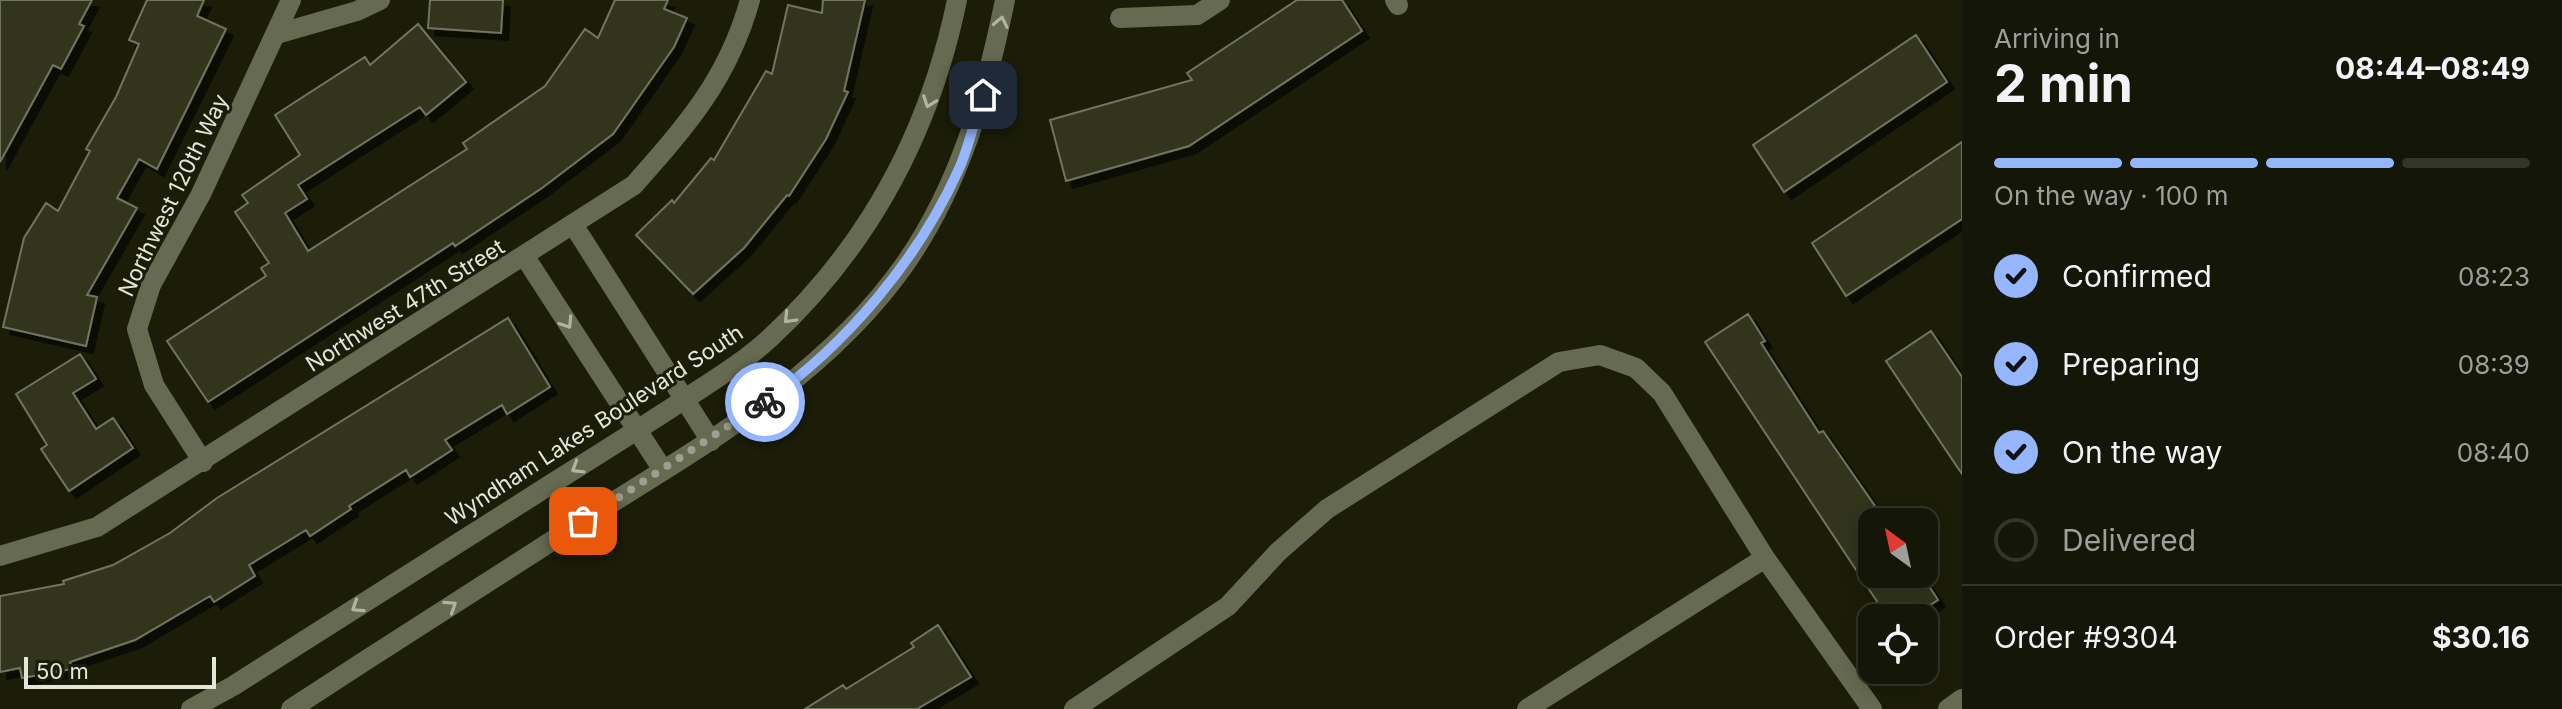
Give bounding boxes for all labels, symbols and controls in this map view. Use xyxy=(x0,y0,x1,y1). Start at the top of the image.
one-way arrow xyxy=(992,16,1009,29)
text: Arriving in xyxy=(1994,23,2120,54)
text: 08:44–08:49 xyxy=(2335,50,2530,86)
text: 2 min xyxy=(1994,52,2133,115)
pin xyxy=(949,61,1017,129)
icon: home xyxy=(961,73,1005,117)
street label: Northwest 120th Way xyxy=(113,90,233,300)
one-way arrow xyxy=(922,94,939,108)
text: On the way · 100 m xyxy=(1994,180,2229,211)
street label: Northwest 47th Street xyxy=(301,233,509,377)
icon: check xyxy=(1994,254,2038,298)
text: Confirmed xyxy=(2062,258,2212,294)
text: 08:23 xyxy=(2458,261,2530,292)
one-way arrow xyxy=(784,309,798,323)
one-way arrow xyxy=(558,314,573,328)
street label: Wyndham Lakes Boulevard South xyxy=(440,319,748,531)
icon: check xyxy=(1994,342,2038,386)
text: Preparing xyxy=(2062,346,2200,382)
text: 08:39 xyxy=(2458,349,2530,380)
courier xyxy=(725,362,805,442)
icon: bike xyxy=(743,380,787,424)
icon: check xyxy=(1994,430,2038,474)
text: On the way xyxy=(2062,434,2222,470)
text: 08:40 xyxy=(2457,437,2530,468)
one-way arrow xyxy=(571,458,586,473)
pin xyxy=(549,487,617,555)
icon: bag xyxy=(561,499,605,543)
north arrow xyxy=(1858,508,1938,588)
map controls xyxy=(1858,508,1938,684)
text: Delivered xyxy=(2062,522,2196,558)
one-way arrow xyxy=(352,597,366,612)
one-way arrow xyxy=(442,600,456,615)
button: locate xyxy=(1858,604,1938,684)
text: Order #9304 xyxy=(1994,619,2178,655)
text: $30.16 xyxy=(2432,619,2530,655)
scale bar xyxy=(24,653,216,689)
text: 50 m xyxy=(36,658,89,684)

